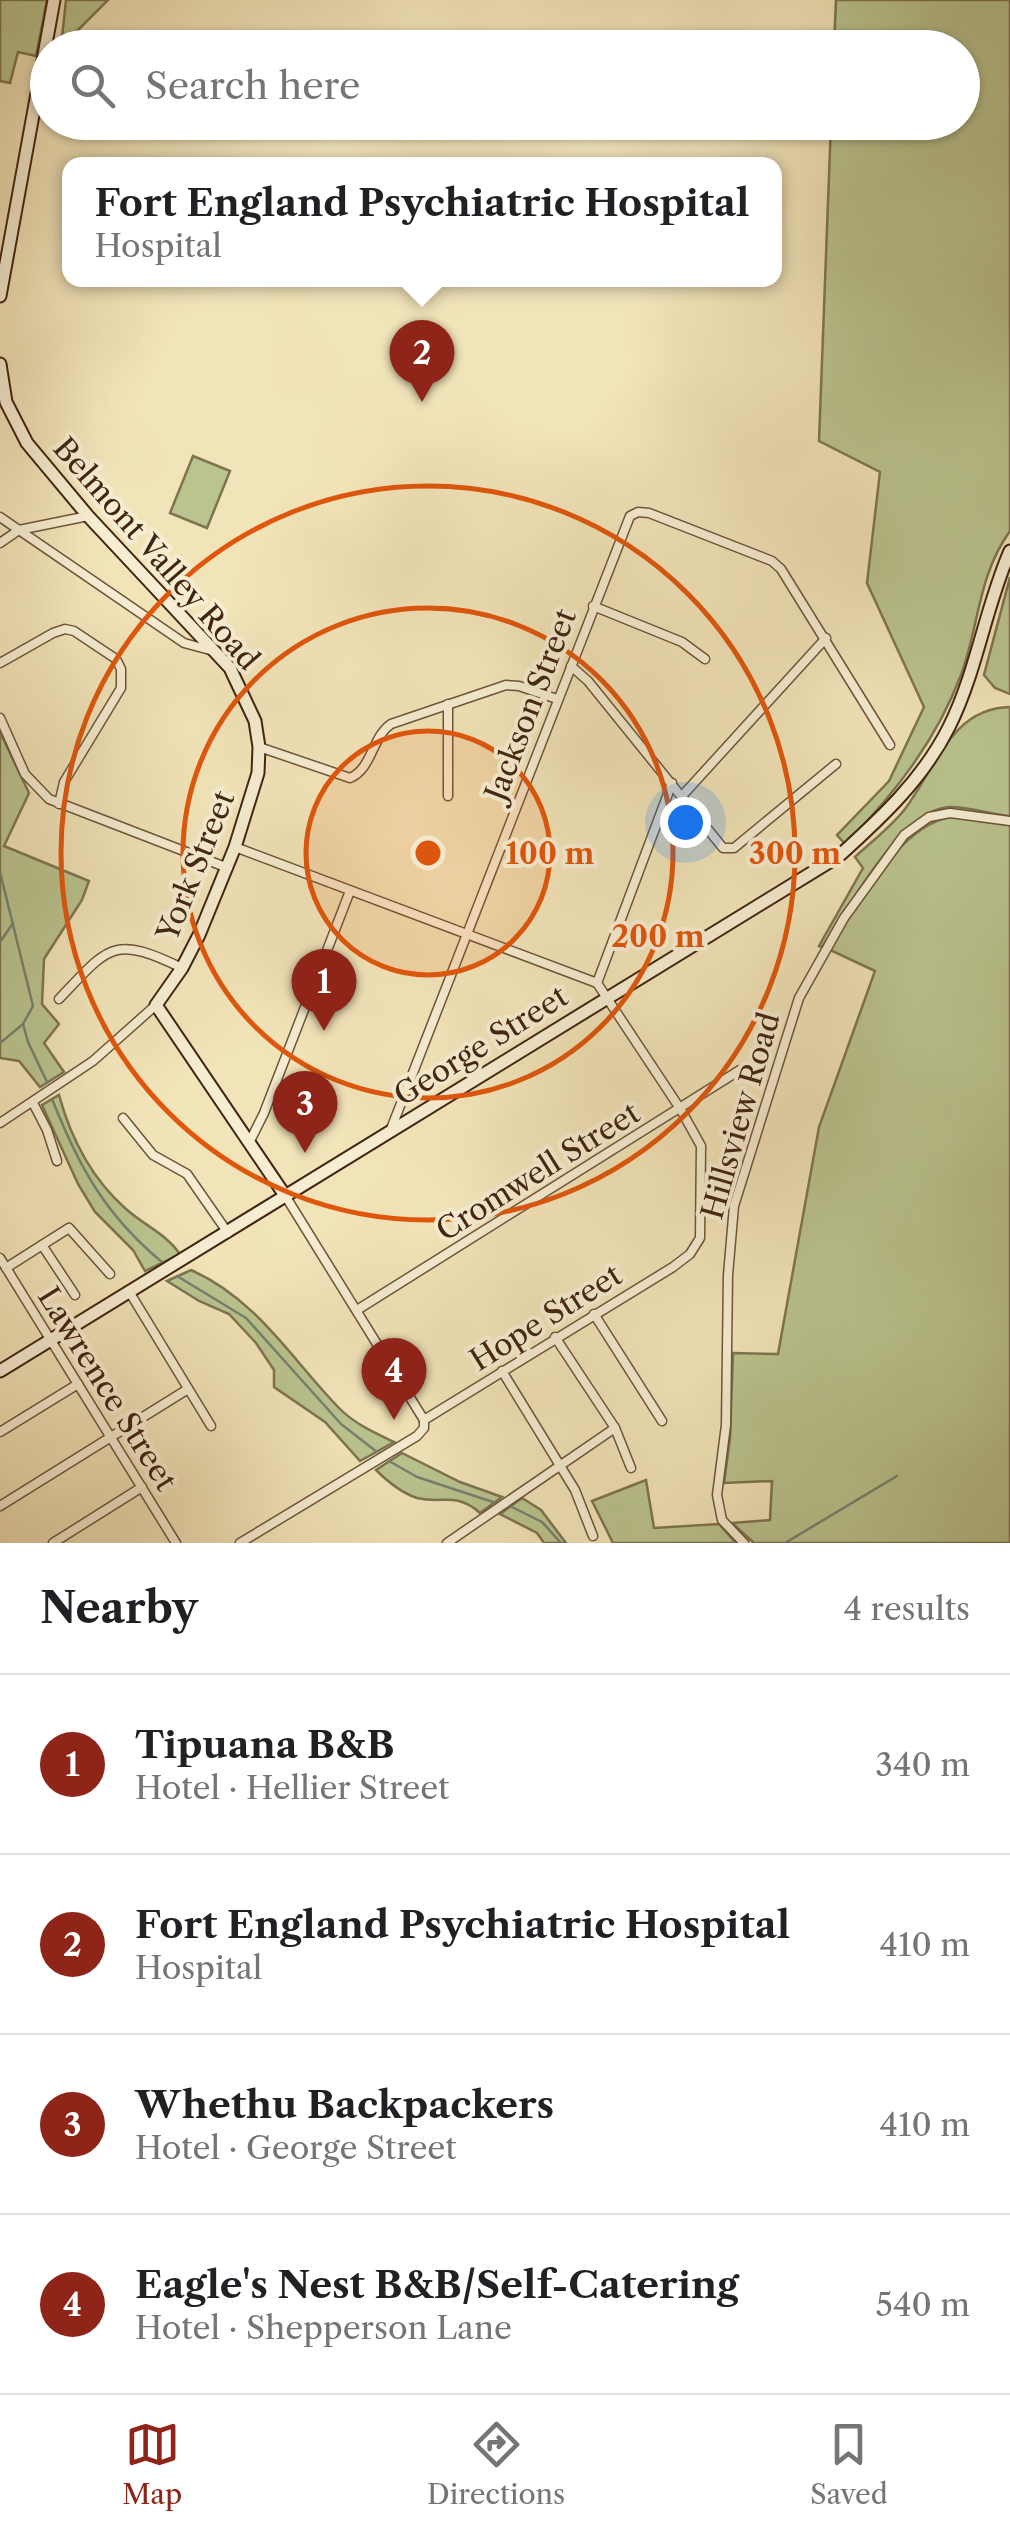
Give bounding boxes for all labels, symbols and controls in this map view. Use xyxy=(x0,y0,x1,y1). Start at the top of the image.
search box xyxy=(30,30,980,140)
icon: search xyxy=(65,58,120,113)
text: Search here xyxy=(145,62,360,109)
popup xyxy=(62,157,782,287)
text: Fort England Psychiatric Hospital xyxy=(94,179,750,226)
text: Hospital xyxy=(94,226,222,265)
pin: 2 xyxy=(390,320,454,402)
street label: Belmont Valley Road xyxy=(45,430,267,677)
street label: Jackson Street xyxy=(476,603,584,810)
street label: York Street xyxy=(148,785,243,947)
your location xyxy=(660,797,711,848)
centre of rings xyxy=(410,835,446,871)
text: 100 m xyxy=(506,835,595,872)
text: 300 m xyxy=(749,835,841,872)
text: 200 m xyxy=(611,918,705,955)
pin: 1 xyxy=(292,948,356,1031)
street label: George Street xyxy=(387,977,575,1114)
street label: Hillsview Road xyxy=(693,1008,788,1223)
pin: 3 xyxy=(272,1070,338,1153)
street label: Cromwell Street xyxy=(429,1094,646,1249)
street label: Hope Street xyxy=(463,1256,629,1379)
street label: Lawrence Street xyxy=(30,1280,185,1498)
pin: 4 xyxy=(362,1338,426,1420)
text: Nearby xyxy=(40,1582,198,1634)
text: 4 results xyxy=(844,1589,970,1628)
text: Tipuana B&B xyxy=(135,1721,394,1768)
text: 1 xyxy=(65,1745,80,1784)
text: 340 m xyxy=(875,1745,970,1784)
text: Hotel · Hellier Street xyxy=(135,1768,449,1807)
text: Fort England Psychiatric Hospital xyxy=(135,1901,790,1948)
text: 2 xyxy=(63,1925,82,1964)
text: 410 m xyxy=(879,1925,970,1964)
text: Hospital xyxy=(135,1948,262,1987)
text: Whethu Backpackers xyxy=(135,2081,554,2128)
text: 3 xyxy=(63,2105,82,2144)
text: 410 m xyxy=(879,2105,970,2144)
text: Hotel · George Street xyxy=(135,2128,457,2167)
text: Eagle's Nest B&B/Self-Catering xyxy=(135,2261,739,2308)
text: 4 xyxy=(63,2285,82,2324)
text: 540 m xyxy=(876,2285,970,2324)
text: Hotel · Shepperson Lane xyxy=(135,2308,512,2347)
tab: Map xyxy=(122,2417,182,2511)
tab: Directions xyxy=(427,2417,565,2511)
tab: Saved xyxy=(810,2417,888,2511)

